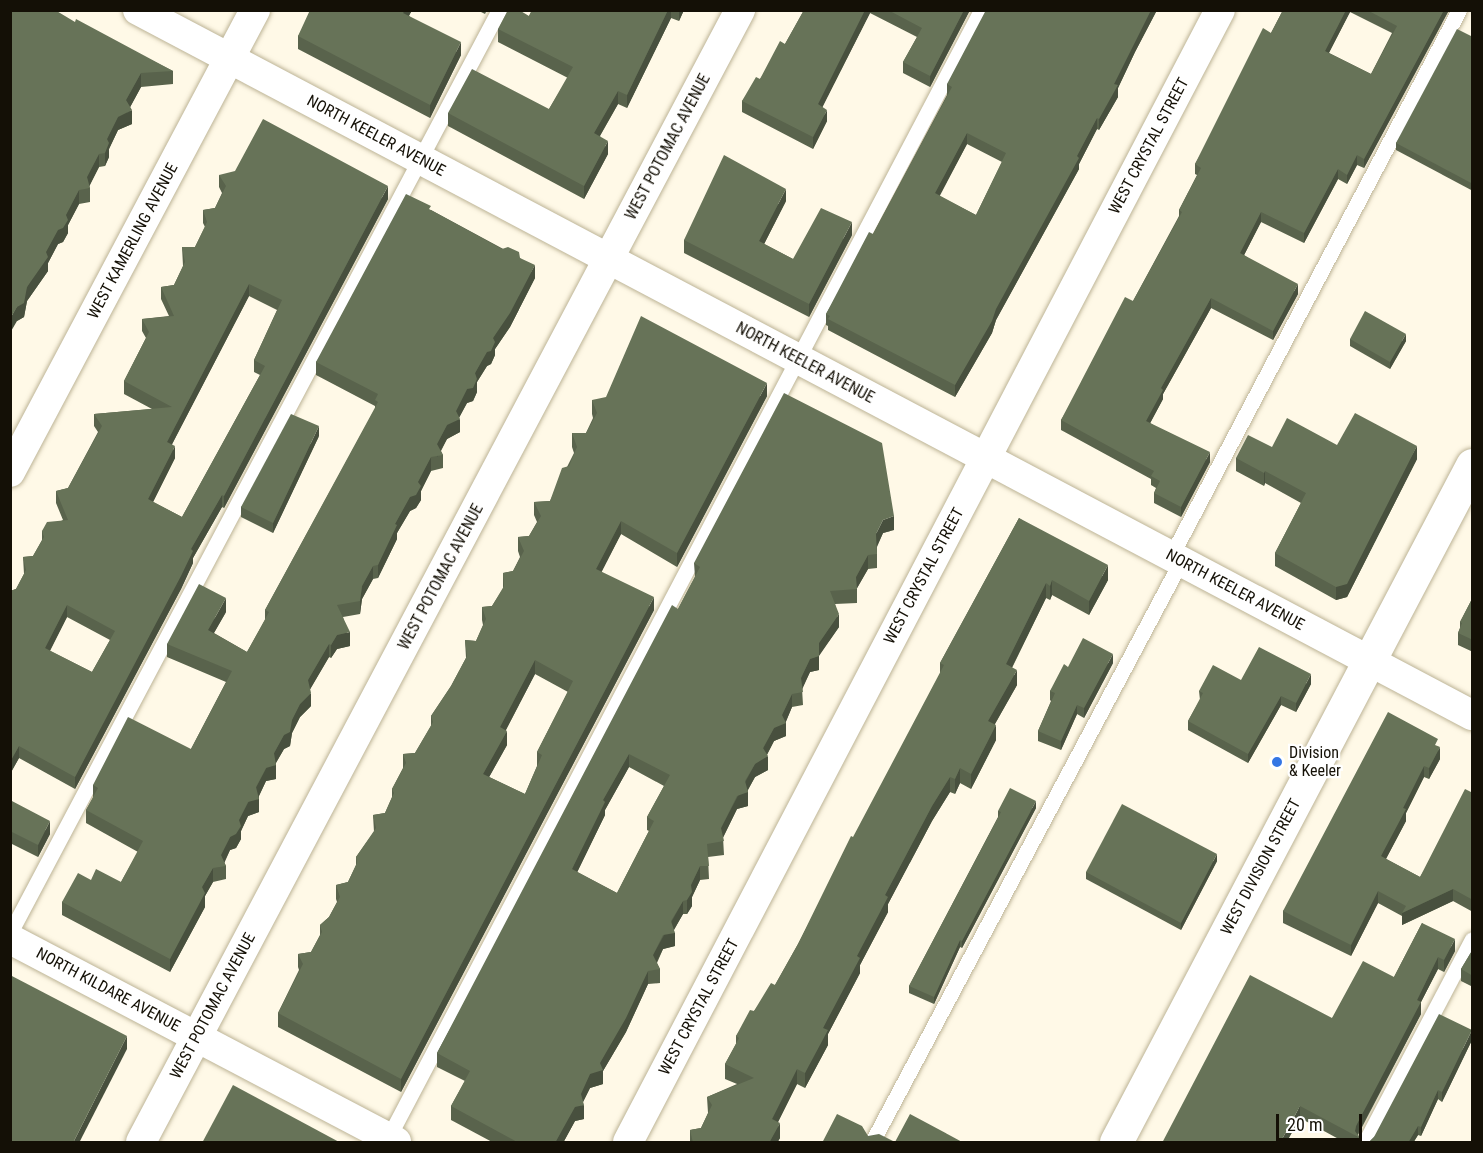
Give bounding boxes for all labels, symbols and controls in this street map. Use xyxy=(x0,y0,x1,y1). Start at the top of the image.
street label: WEST POTOMAC AVENUE xyxy=(621,71,715,223)
street label: WEST CRYSTAL STREET xyxy=(1105,74,1193,218)
street label: NORTH KEELER AVENUE xyxy=(304,91,448,181)
street label: WEST KAMERLING AVENUE xyxy=(84,160,182,322)
street label: NORTH KEELER AVENUE xyxy=(733,318,877,408)
street label: WEST POTOMAC AVENUE xyxy=(394,501,488,653)
street label: WEST CRYSTAL STREET xyxy=(880,504,968,648)
street label: NORTH KEELER AVENUE xyxy=(1163,545,1307,635)
place label: Division & Keeler xyxy=(1289,743,1341,781)
marker: Division & Keeler xyxy=(1270,755,1284,769)
street label: WEST DIVISION STREET xyxy=(1217,796,1305,938)
street label: WEST POTOMAC AVENUE xyxy=(166,930,260,1082)
street label: WEST CRYSTAL STREET xyxy=(655,935,743,1079)
street label: NORTH KILDARE AVENUE xyxy=(33,944,183,1036)
scale bar xyxy=(1279,1102,1364,1140)
text: 20 m xyxy=(1287,1114,1322,1135)

